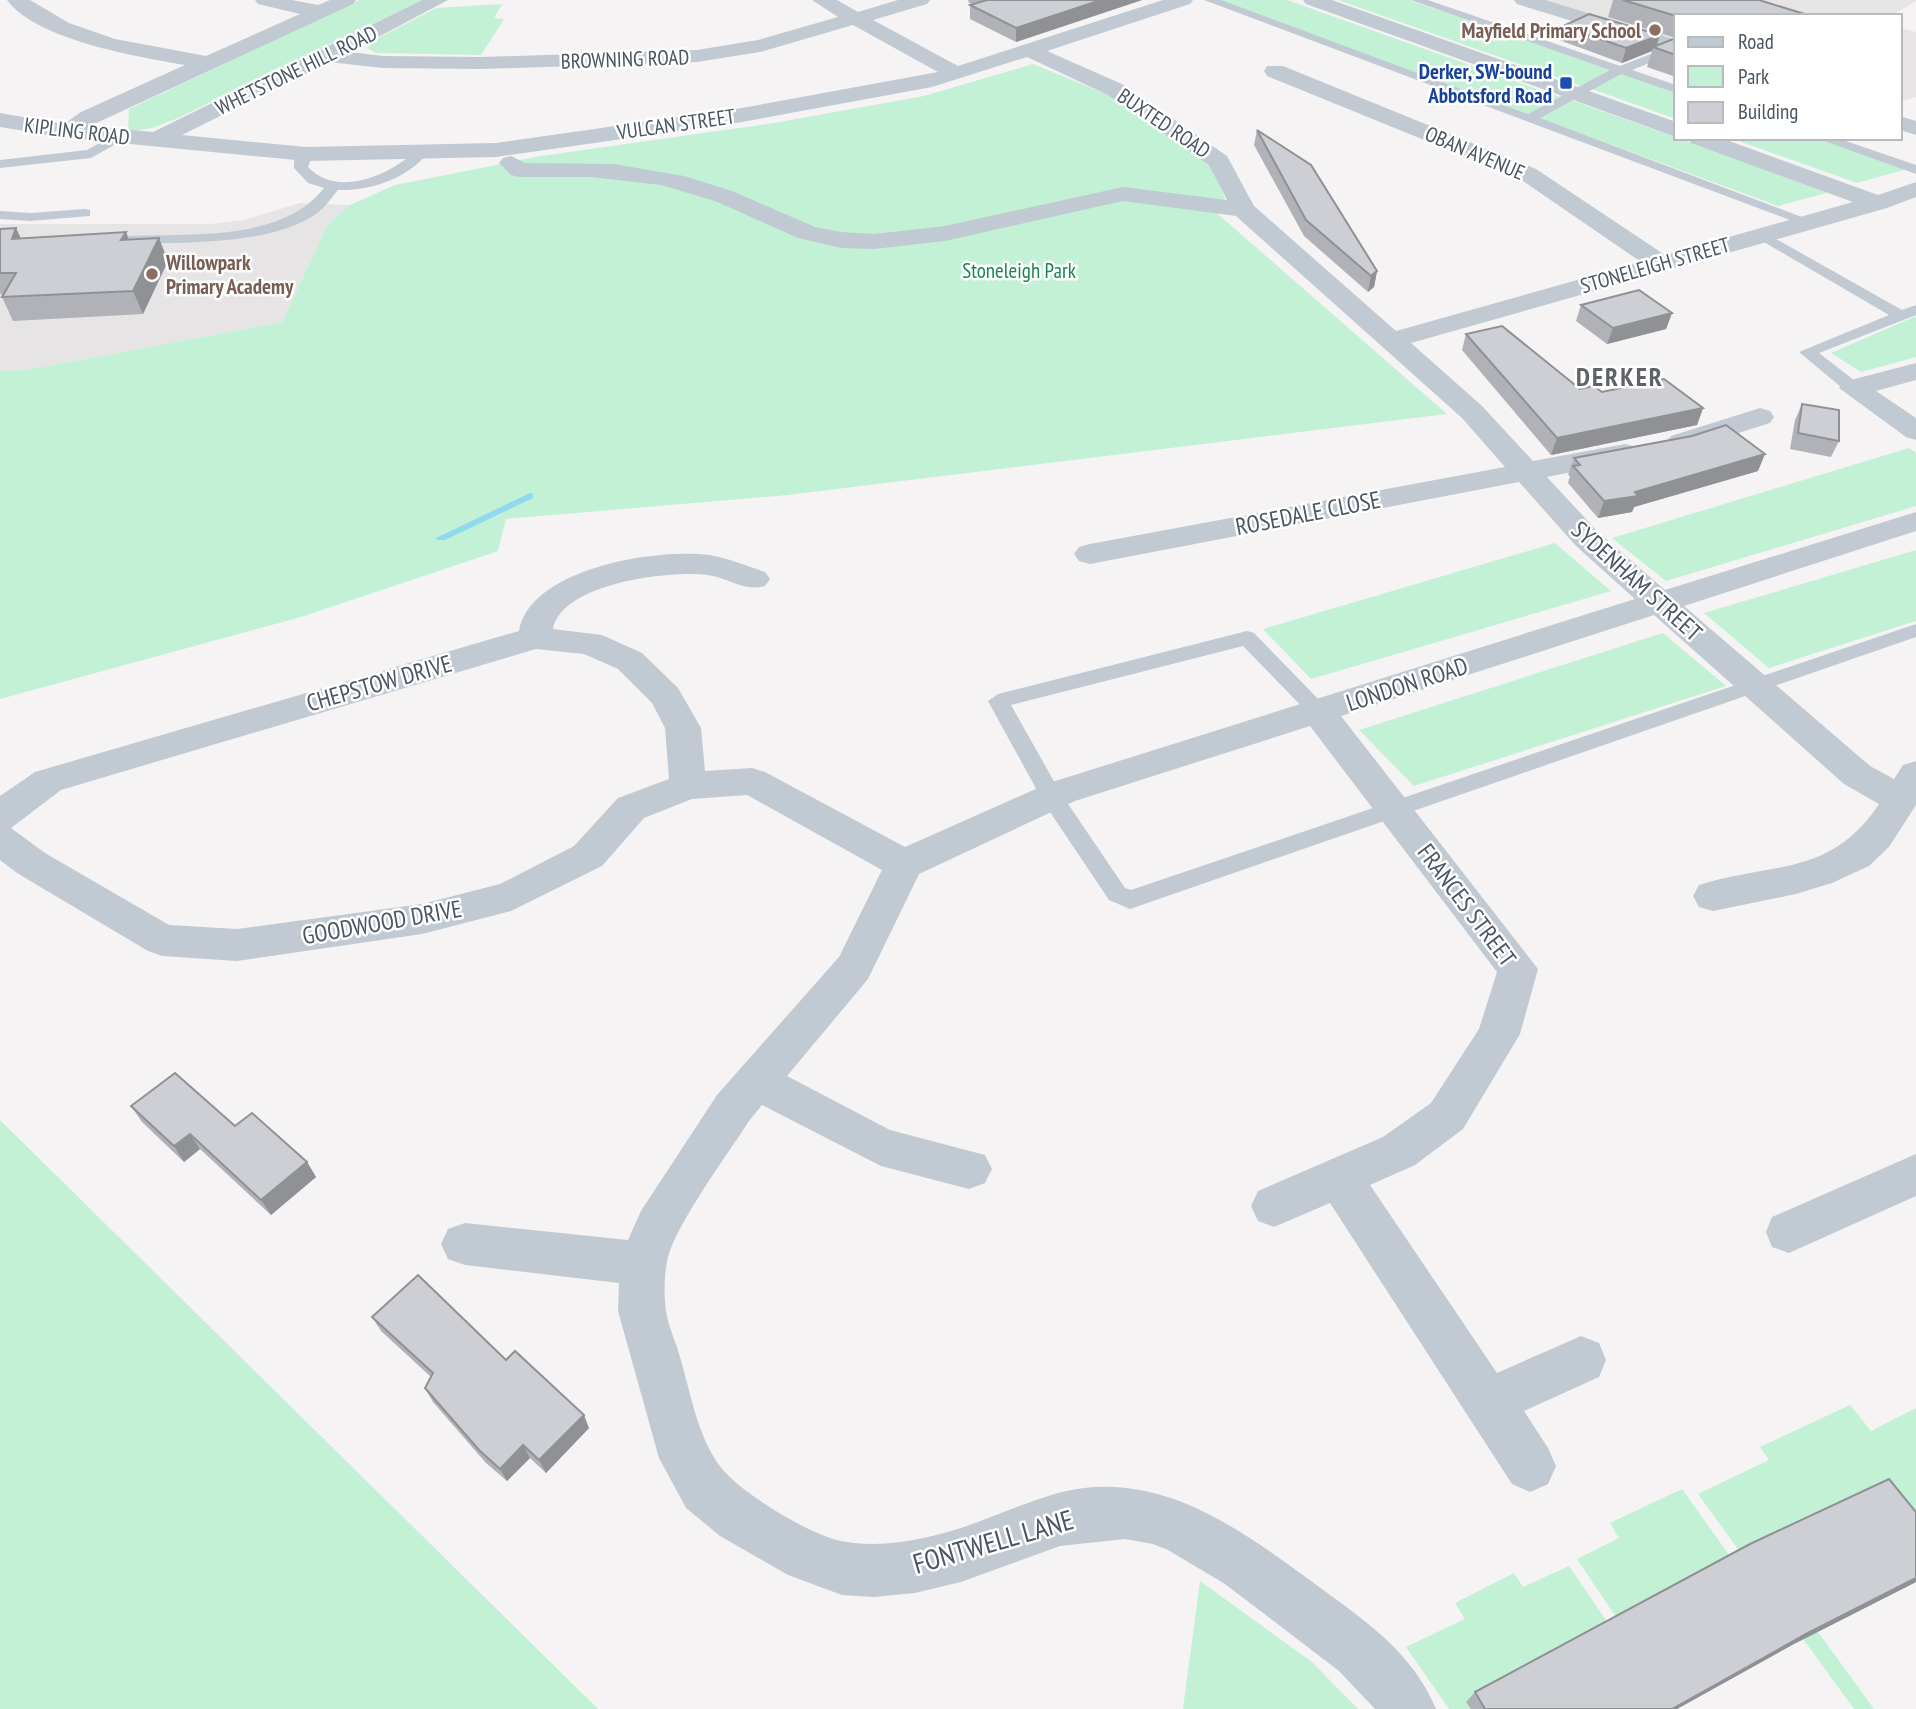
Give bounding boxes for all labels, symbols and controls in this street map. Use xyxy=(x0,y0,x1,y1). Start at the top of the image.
legend xyxy=(1674,14,1902,140)
place label: Mayfield Primary School xyxy=(1462,17,1642,44)
street label: WHETSTONE HILL ROAD xyxy=(211,19,381,121)
marker: Mayfield Primary School xyxy=(1647,22,1663,38)
text: Road xyxy=(1738,28,1774,55)
street label: BROWNING ROAD xyxy=(560,43,690,75)
place label: Derker, SW-bound Abbotsford Road xyxy=(1419,58,1552,109)
text: Park xyxy=(1738,63,1769,90)
marker: Derker, SW-bound Abbotsford Road xyxy=(1558,75,1574,91)
street label: BUXTED ROAD xyxy=(1112,82,1216,164)
text: Building xyxy=(1738,98,1798,125)
street label: VULCAN STREET xyxy=(614,102,737,146)
street label: KIPLING ROAD xyxy=(23,111,131,151)
street label: OBAN AVENUE xyxy=(1421,120,1529,186)
street label: STONELEIGH STREET xyxy=(1577,231,1733,299)
place label: Willowpark Primary Academy xyxy=(165,249,294,300)
park label: Stoneleigh Park xyxy=(962,257,1076,284)
marker: Willowpark Primary Academy xyxy=(144,266,160,282)
district label: DERKER xyxy=(1576,360,1664,393)
street label: ROSEDALE CLOSE xyxy=(1233,484,1383,542)
street label: SYDENHAM STREET xyxy=(1565,514,1709,648)
street label: CHEPSTOW DRIVE xyxy=(303,647,455,719)
street label: LONDON ROAD xyxy=(1342,650,1472,718)
street label: FRANCES STREET xyxy=(1411,838,1523,973)
street label: GOODWOOD DRIVE xyxy=(300,893,464,951)
street label: FONTWELL LANE xyxy=(908,1500,1078,1582)

